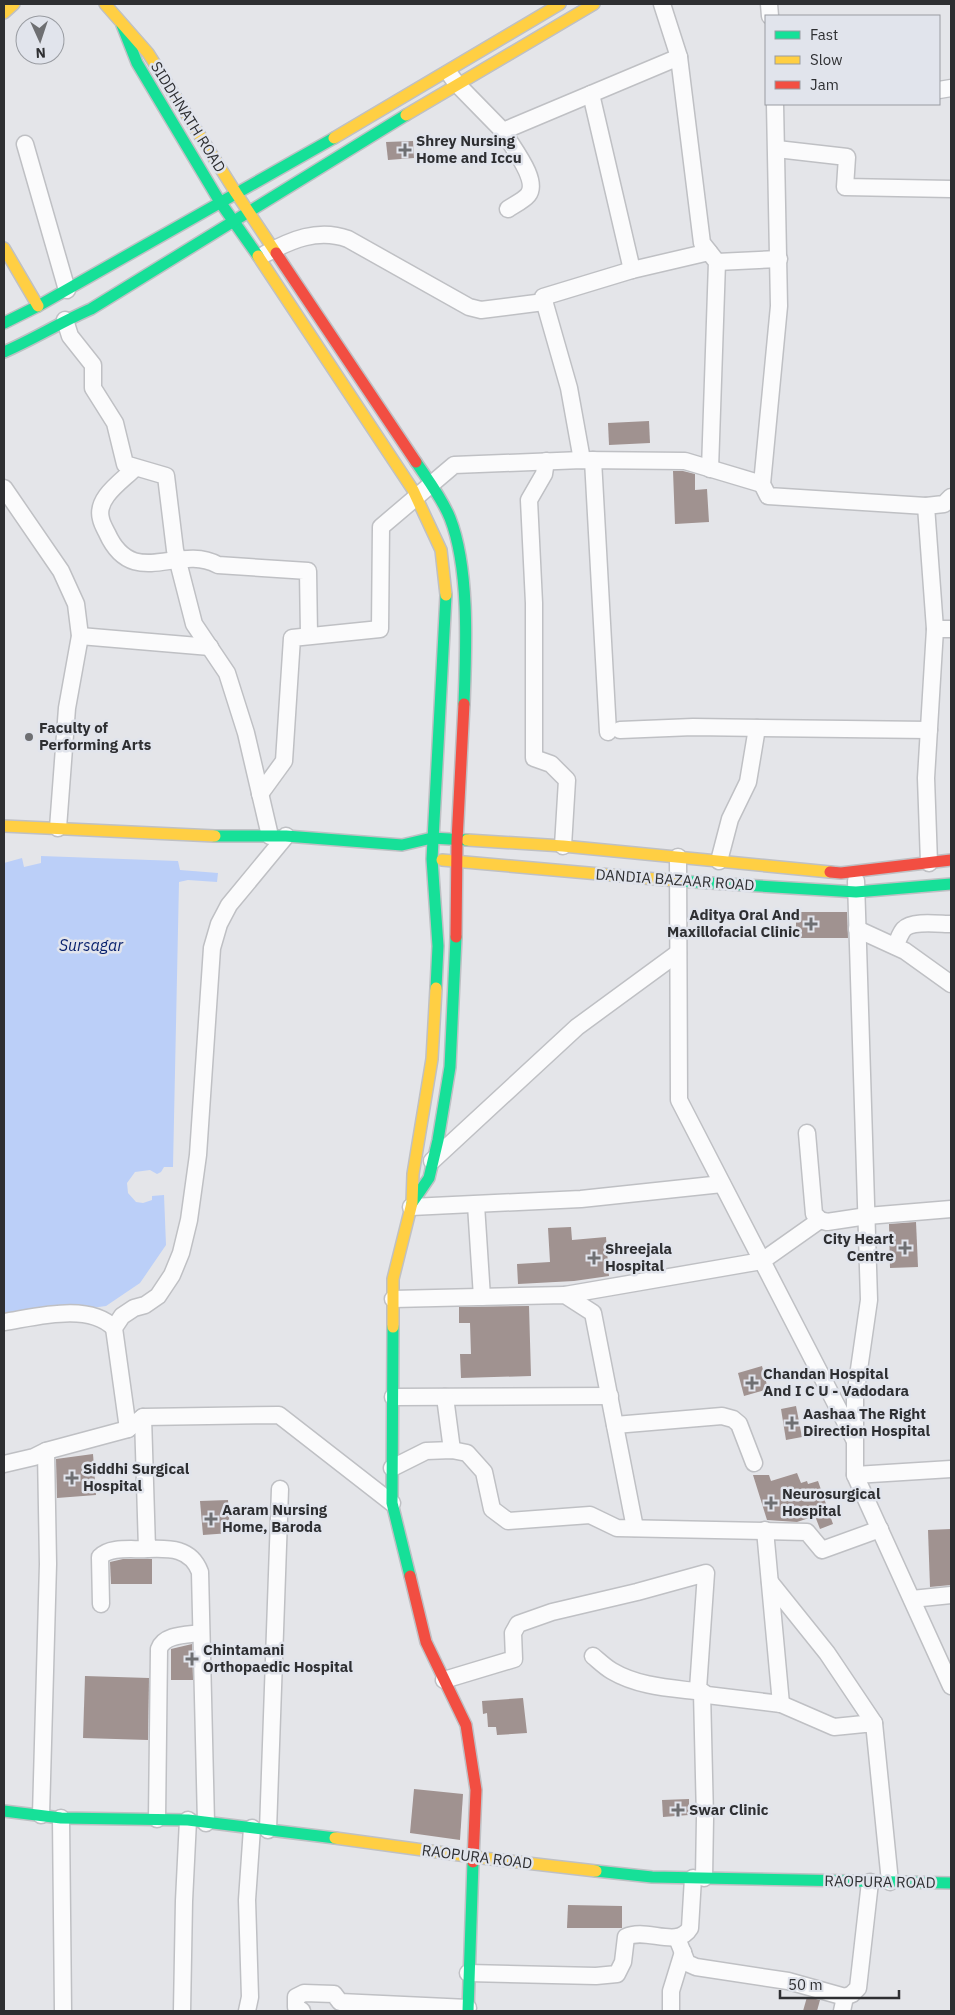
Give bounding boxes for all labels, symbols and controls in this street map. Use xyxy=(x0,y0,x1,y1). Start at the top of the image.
north arrow xyxy=(15,15,65,65)
legend xyxy=(765,15,940,105)
text: Fast xyxy=(810,25,838,44)
text: N xyxy=(35,44,46,62)
text: Slow xyxy=(810,50,843,69)
street label: SIDDHNATH ROAD xyxy=(147,58,230,176)
text: Jam xyxy=(810,75,839,94)
place label: Shrey Nursing Home and Iccu xyxy=(416,131,522,167)
marker: Shrey Nursing Home and Iccu xyxy=(398,143,412,157)
place label: Faculty of Performing Arts xyxy=(39,718,152,754)
marker: Faculty of Performing Arts xyxy=(23,731,35,743)
street label: DANDIA BAZAAR ROAD xyxy=(595,864,755,895)
place label: Aditya Oral And Maxillofacial Clinic xyxy=(667,905,800,941)
marker: Aditya Oral And Maxillofacial Clinic xyxy=(804,917,818,931)
water label: Sursagar xyxy=(59,935,124,955)
place label: City Heart Centre xyxy=(823,1229,894,1265)
place label: Shreejala Hospital xyxy=(605,1239,673,1275)
marker: City Heart Centre xyxy=(898,1241,912,1255)
marker: Shreejala Hospital xyxy=(587,1251,601,1265)
place label: Chandan Hospital And I C U - Vadodara xyxy=(763,1364,910,1400)
marker: Chandan Hospital And I C U - Vadodara xyxy=(745,1376,759,1390)
place label: Aashaa The Right Direction Hospital xyxy=(803,1404,930,1440)
marker: Aashaa The Right Direction Hospital xyxy=(785,1416,799,1430)
place label: Siddhi Surgical Hospital xyxy=(83,1459,190,1495)
marker: Siddhi Surgical Hospital xyxy=(65,1471,79,1485)
place label: Neurosurgical Hospital xyxy=(782,1484,881,1520)
marker: Neurosurgical Hospital xyxy=(764,1496,778,1510)
place label: Aaram Nursing Home, Baroda xyxy=(222,1500,328,1536)
marker: Aaram Nursing Home, Baroda xyxy=(204,1512,218,1526)
place label: Chintamani Orthopaedic Hospital xyxy=(203,1640,353,1676)
marker: Chintamani Orthopaedic Hospital xyxy=(185,1652,199,1666)
place label: Swar Clinic xyxy=(689,1800,769,1819)
marker: Swar Clinic xyxy=(671,1803,685,1817)
street label: RAOPURA ROAD xyxy=(421,1840,533,1873)
street label: RAOPURA ROAD xyxy=(824,1871,936,1892)
scale bar xyxy=(780,1968,899,2000)
text: 50 m xyxy=(788,1975,823,1994)

